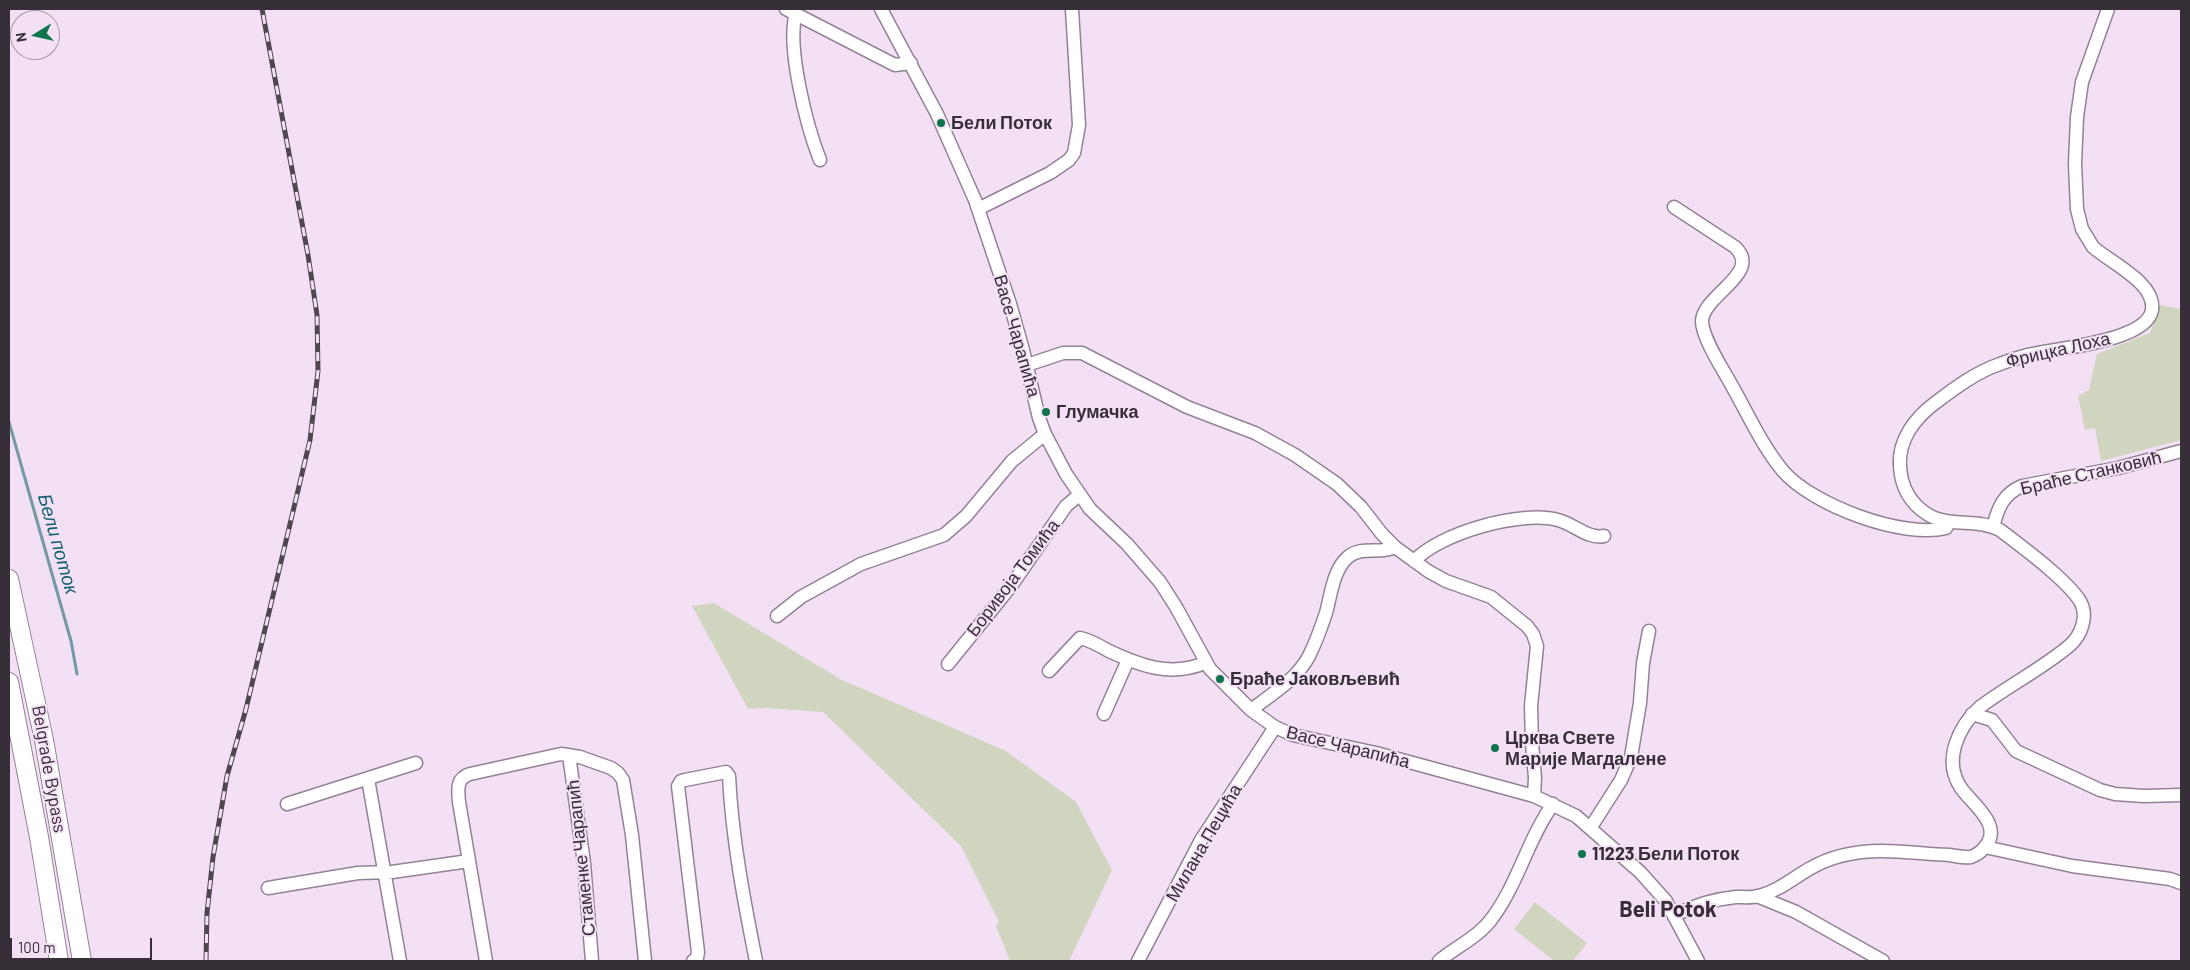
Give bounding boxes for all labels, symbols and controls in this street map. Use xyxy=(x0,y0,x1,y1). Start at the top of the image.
north arrow xyxy=(10,10,60,60)
text: N xyxy=(12,31,30,43)
place label: Бели Поток xyxy=(951,112,1052,134)
marker: Бели Поток xyxy=(935,117,947,129)
street label: Васе Чарапића xyxy=(989,272,1045,400)
street label: Фрицка Лоха xyxy=(2004,328,2112,372)
place label: Глумачка xyxy=(1056,401,1138,423)
marker: Глумачка xyxy=(1040,406,1052,418)
street label: Браће Станковић xyxy=(2018,446,2164,500)
water label: Бели поток xyxy=(33,491,83,597)
street label: Боривоја Томића xyxy=(962,515,1064,641)
place label: Браће Јаковљевић xyxy=(1230,668,1400,690)
marker: Браће Јаковљевић xyxy=(1214,673,1226,685)
street label: Belgrade Bypass xyxy=(27,704,71,834)
street label: Васе Чарапића xyxy=(1284,721,1412,773)
place label: Црква Свете Марије Магдалене xyxy=(1505,727,1666,770)
marker: Црква Свете Марије Магдалене xyxy=(1489,742,1501,754)
street label: Стаменке Чарапић xyxy=(562,779,600,937)
street label: Милана Пецића xyxy=(1162,780,1246,906)
place label: 11223 Бели Поток xyxy=(1592,843,1739,865)
marker: 11223 Бели Поток xyxy=(1576,848,1588,860)
district label: Beli Potok xyxy=(1619,897,1717,923)
scale bar xyxy=(12,928,155,960)
text: 100 m xyxy=(18,938,56,956)

